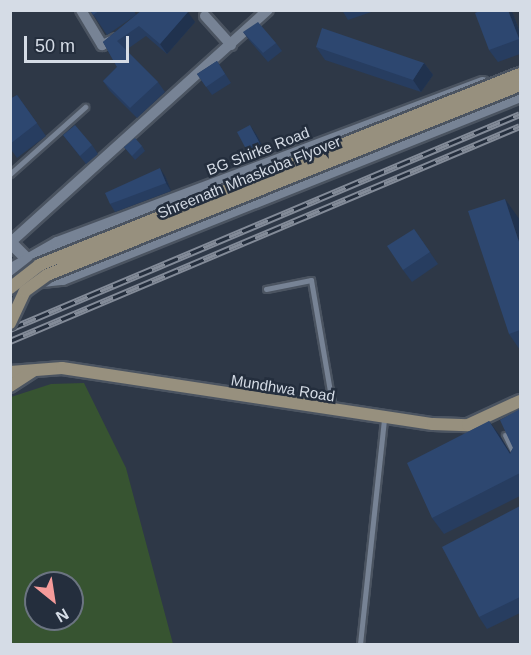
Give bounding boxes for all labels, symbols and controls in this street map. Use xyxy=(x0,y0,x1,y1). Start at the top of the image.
scale bar xyxy=(27,24,132,62)
text: 50 m xyxy=(35,36,75,56)
street label: BG Shirke Road xyxy=(204,123,312,179)
street label: Shreenath Mhaskoba Flyover xyxy=(155,132,343,222)
street label: Mundhwa Road xyxy=(230,371,336,405)
north arrow xyxy=(24,571,84,631)
text: N xyxy=(53,605,72,626)

